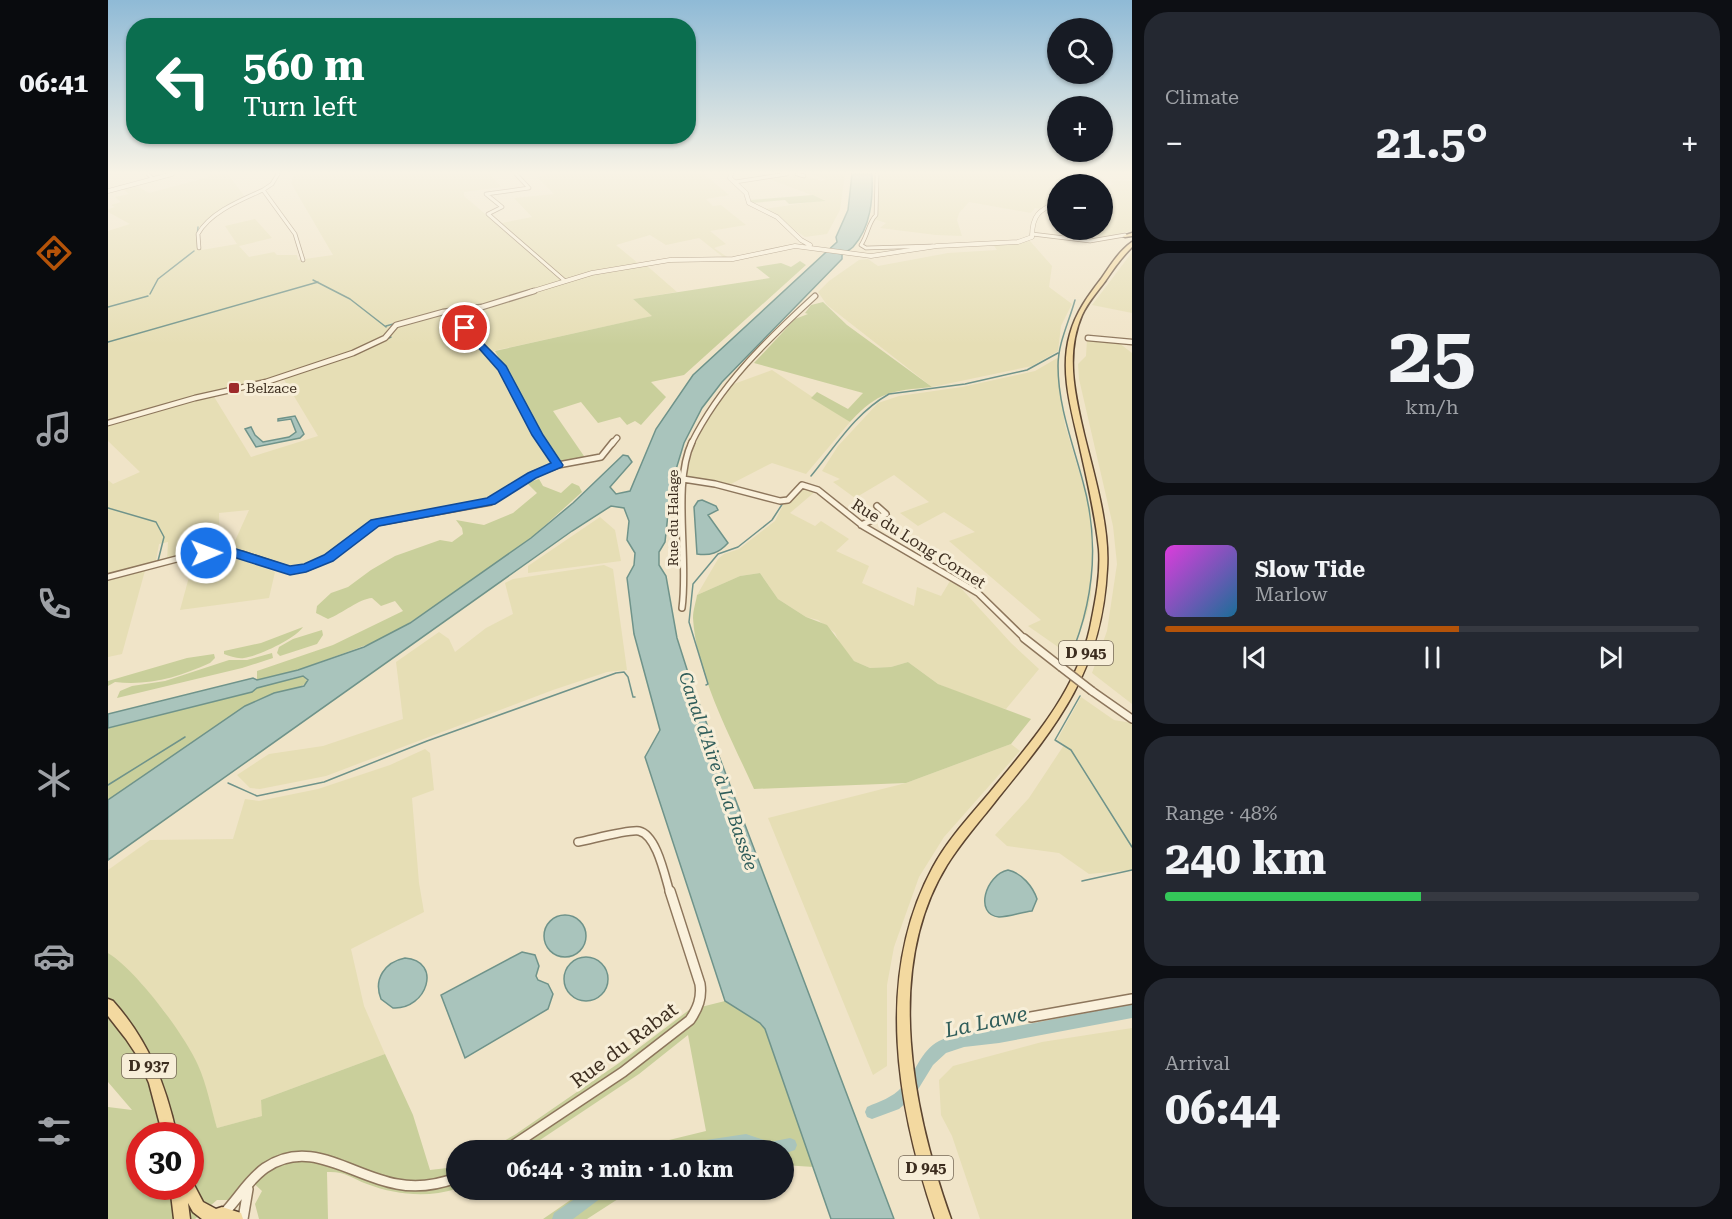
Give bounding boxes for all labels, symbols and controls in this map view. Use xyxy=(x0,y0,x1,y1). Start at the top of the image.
map controls xyxy=(1047,18,1113,240)
button: search xyxy=(1047,18,1113,84)
text: 560 m xyxy=(243,41,365,90)
icon: left xyxy=(144,42,222,120)
text: 06:41 xyxy=(20,67,88,99)
text: Climate xyxy=(1165,85,1239,109)
text: Turn left xyxy=(243,91,357,123)
button: + xyxy=(1047,96,1113,162)
text: 21.5° xyxy=(1376,116,1488,169)
text: − xyxy=(1165,124,1183,163)
text: + xyxy=(1681,124,1699,163)
button: − xyxy=(1047,174,1113,240)
icon: directions xyxy=(33,232,75,274)
pin xyxy=(439,302,490,353)
text: 25 xyxy=(1388,310,1476,401)
icon: arrive xyxy=(448,311,481,344)
place label: Belzace xyxy=(246,380,297,396)
marker: Belzace xyxy=(227,381,241,395)
text: km/h xyxy=(1405,395,1459,419)
icon: music xyxy=(33,408,75,450)
street label: Rue du Halage xyxy=(665,469,681,566)
street label: Rue du Long Cornet xyxy=(848,495,989,592)
position arrow xyxy=(174,521,238,585)
text: Slow Tide xyxy=(1255,557,1365,582)
text: Marlow xyxy=(1255,582,1328,606)
icon: phone xyxy=(33,583,75,625)
road number: D 945 xyxy=(1059,641,1113,665)
icon: previous xyxy=(1238,641,1271,674)
icon: pause xyxy=(1416,641,1449,674)
icon: next xyxy=(1594,641,1627,674)
water label: Canal d'Aire à La Bassée xyxy=(675,669,762,873)
icon: climate xyxy=(33,759,75,801)
text: Range · 48% xyxy=(1165,801,1277,825)
text: 240 km xyxy=(1165,832,1326,885)
icon: car xyxy=(33,935,75,977)
street label: Rue du Rabat xyxy=(566,997,683,1093)
water label: La Lawe xyxy=(942,1002,1029,1043)
text: Arrival xyxy=(1165,1051,1230,1075)
road number: D 937 xyxy=(122,1054,176,1078)
text: 06:44 xyxy=(1165,1082,1280,1135)
icon: filters xyxy=(33,1110,75,1152)
speed limit sign: 30 xyxy=(126,1122,204,1200)
road number: D 945 xyxy=(899,1156,953,1180)
text: 06:44 · 3 min · 1.0 km xyxy=(507,1157,733,1182)

